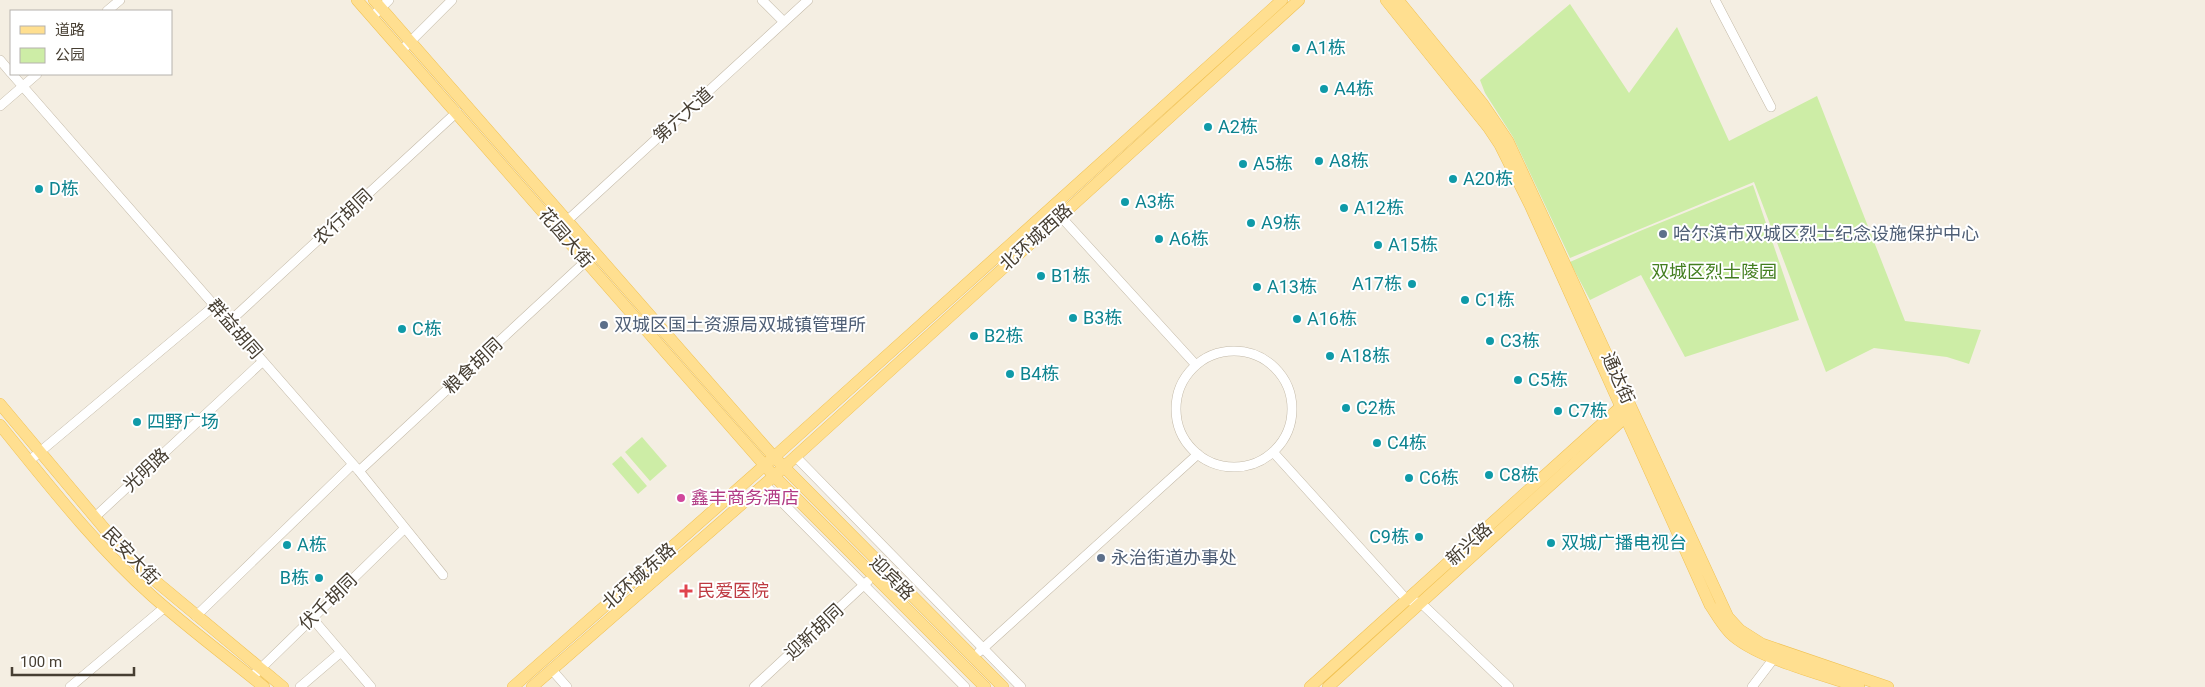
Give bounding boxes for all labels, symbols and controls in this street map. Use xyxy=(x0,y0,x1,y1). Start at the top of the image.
legend xyxy=(10,10,172,75)
text: 道路 xyxy=(55,21,85,39)
place label: A1栋 xyxy=(1306,37,1346,58)
marker: A1栋 xyxy=(1290,42,1302,54)
text: 公园 xyxy=(55,46,85,64)
place label: A4栋 xyxy=(1334,78,1374,99)
street label: 第六大道 xyxy=(649,83,716,147)
marker: A4栋 xyxy=(1318,83,1330,95)
place label: A2栋 xyxy=(1218,116,1258,137)
marker: A2栋 xyxy=(1202,121,1214,133)
place label: A8栋 xyxy=(1329,150,1369,171)
place label: A5栋 xyxy=(1253,153,1293,174)
marker: A8栋 xyxy=(1313,155,1325,167)
marker: A5栋 xyxy=(1237,158,1249,170)
place label: A20栋 xyxy=(1463,168,1513,189)
marker: A20栋 xyxy=(1447,173,1459,185)
place label: D栋 xyxy=(49,178,79,199)
marker: D栋 xyxy=(33,183,45,195)
street label: 农行胡同 xyxy=(309,184,376,249)
place label: A3栋 xyxy=(1135,191,1175,212)
marker: A3栋 xyxy=(1119,196,1131,208)
place label: A12栋 xyxy=(1354,197,1404,218)
street label: 北环城西路 xyxy=(995,199,1076,275)
marker: A12栋 xyxy=(1338,202,1350,214)
street label: 花园大街 xyxy=(535,204,598,272)
place label: A9栋 xyxy=(1261,212,1301,233)
marker: A9栋 xyxy=(1245,217,1257,229)
place label: 哈尔滨市双城区烈士纪念设施保护中心 xyxy=(1673,223,1979,244)
place label: A6栋 xyxy=(1169,228,1209,249)
marker: 哈尔滨市双城区烈士纪念设施保护中心 xyxy=(1657,228,1669,240)
marker: A6栋 xyxy=(1153,233,1165,245)
place label: A15栋 xyxy=(1388,234,1438,255)
marker: A15栋 xyxy=(1372,239,1384,251)
park label: 双城区烈士陵园 xyxy=(1651,261,1777,282)
place label: B1栋 xyxy=(1051,265,1090,286)
marker: B1栋 xyxy=(1035,270,1047,282)
place label: A17栋 xyxy=(1352,273,1402,294)
place label: A13栋 xyxy=(1267,276,1317,297)
marker: A17栋 xyxy=(1406,278,1418,290)
marker: A13栋 xyxy=(1251,281,1263,293)
place label: C1栋 xyxy=(1475,289,1515,310)
marker: C1栋 xyxy=(1459,294,1471,306)
street label: 群益胡同 xyxy=(204,295,267,363)
place label: B3栋 xyxy=(1083,307,1122,328)
place label: A16栋 xyxy=(1307,308,1357,329)
marker: B3栋 xyxy=(1067,312,1079,324)
marker: A16栋 xyxy=(1291,313,1303,325)
place label: 双城区国土资源局双城镇管理所 xyxy=(614,314,866,335)
place label: C栋 xyxy=(412,318,442,339)
marker: 双城区国土资源局双城镇管理所 xyxy=(598,319,610,331)
marker: C栋 xyxy=(396,323,408,335)
place label: B2栋 xyxy=(984,325,1023,346)
marker: B2栋 xyxy=(968,330,980,342)
place label: C3栋 xyxy=(1500,330,1540,351)
street label: 粮食胡同 xyxy=(439,333,506,398)
marker: C3栋 xyxy=(1484,335,1496,347)
place label: A18栋 xyxy=(1340,345,1390,366)
street label: 通达街 xyxy=(1598,349,1639,407)
marker: A18栋 xyxy=(1324,350,1336,362)
place label: B4栋 xyxy=(1020,363,1059,384)
marker: B4栋 xyxy=(1004,368,1016,380)
place label: C5栋 xyxy=(1528,369,1568,390)
marker: C5栋 xyxy=(1512,374,1524,386)
place label: C2栋 xyxy=(1356,397,1396,418)
place label: C7栋 xyxy=(1568,400,1608,421)
marker: C2栋 xyxy=(1340,402,1352,414)
marker: C7栋 xyxy=(1552,405,1564,417)
place label: 四野广场 xyxy=(147,411,219,432)
marker: 四野广场 xyxy=(131,416,143,428)
place label: C4栋 xyxy=(1387,432,1427,453)
marker: C4栋 xyxy=(1371,437,1383,449)
street label: 光明路 xyxy=(119,444,173,496)
place label: C8栋 xyxy=(1499,464,1539,485)
place label: C6栋 xyxy=(1419,467,1459,488)
marker: C8栋 xyxy=(1483,469,1495,481)
marker: C6栋 xyxy=(1403,472,1415,484)
place label: 鑫丰商务酒店 xyxy=(691,487,799,508)
marker: 鑫丰商务酒店 xyxy=(675,492,687,504)
street label: 新兴路 xyxy=(1442,518,1496,569)
street label: 民安大街 xyxy=(99,522,164,589)
place label: C9栋 xyxy=(1369,526,1409,547)
marker: C9栋 xyxy=(1413,531,1425,543)
place label: 双城广播电视台 xyxy=(1561,532,1687,553)
place label: A栋 xyxy=(297,534,327,555)
marker: 双城广播电视台 xyxy=(1545,537,1557,549)
street label: 北环城东路 xyxy=(598,538,680,613)
marker: A栋 xyxy=(281,539,293,551)
place label: 永治街道办事处 xyxy=(1111,547,1237,568)
street label: 迎宾路 xyxy=(866,551,919,604)
marker: 永治街道办事处 xyxy=(1095,552,1107,564)
place label: B栋 xyxy=(280,567,309,588)
street label: 伏千胡同 xyxy=(294,569,361,634)
marker: B栋 xyxy=(313,572,325,584)
place label: 民爱医院 xyxy=(697,580,769,601)
marker: 民爱医院 xyxy=(679,584,693,598)
street label: 迎新胡同 xyxy=(780,599,847,664)
scale bar xyxy=(12,644,135,676)
text: 100 m xyxy=(20,653,62,671)

